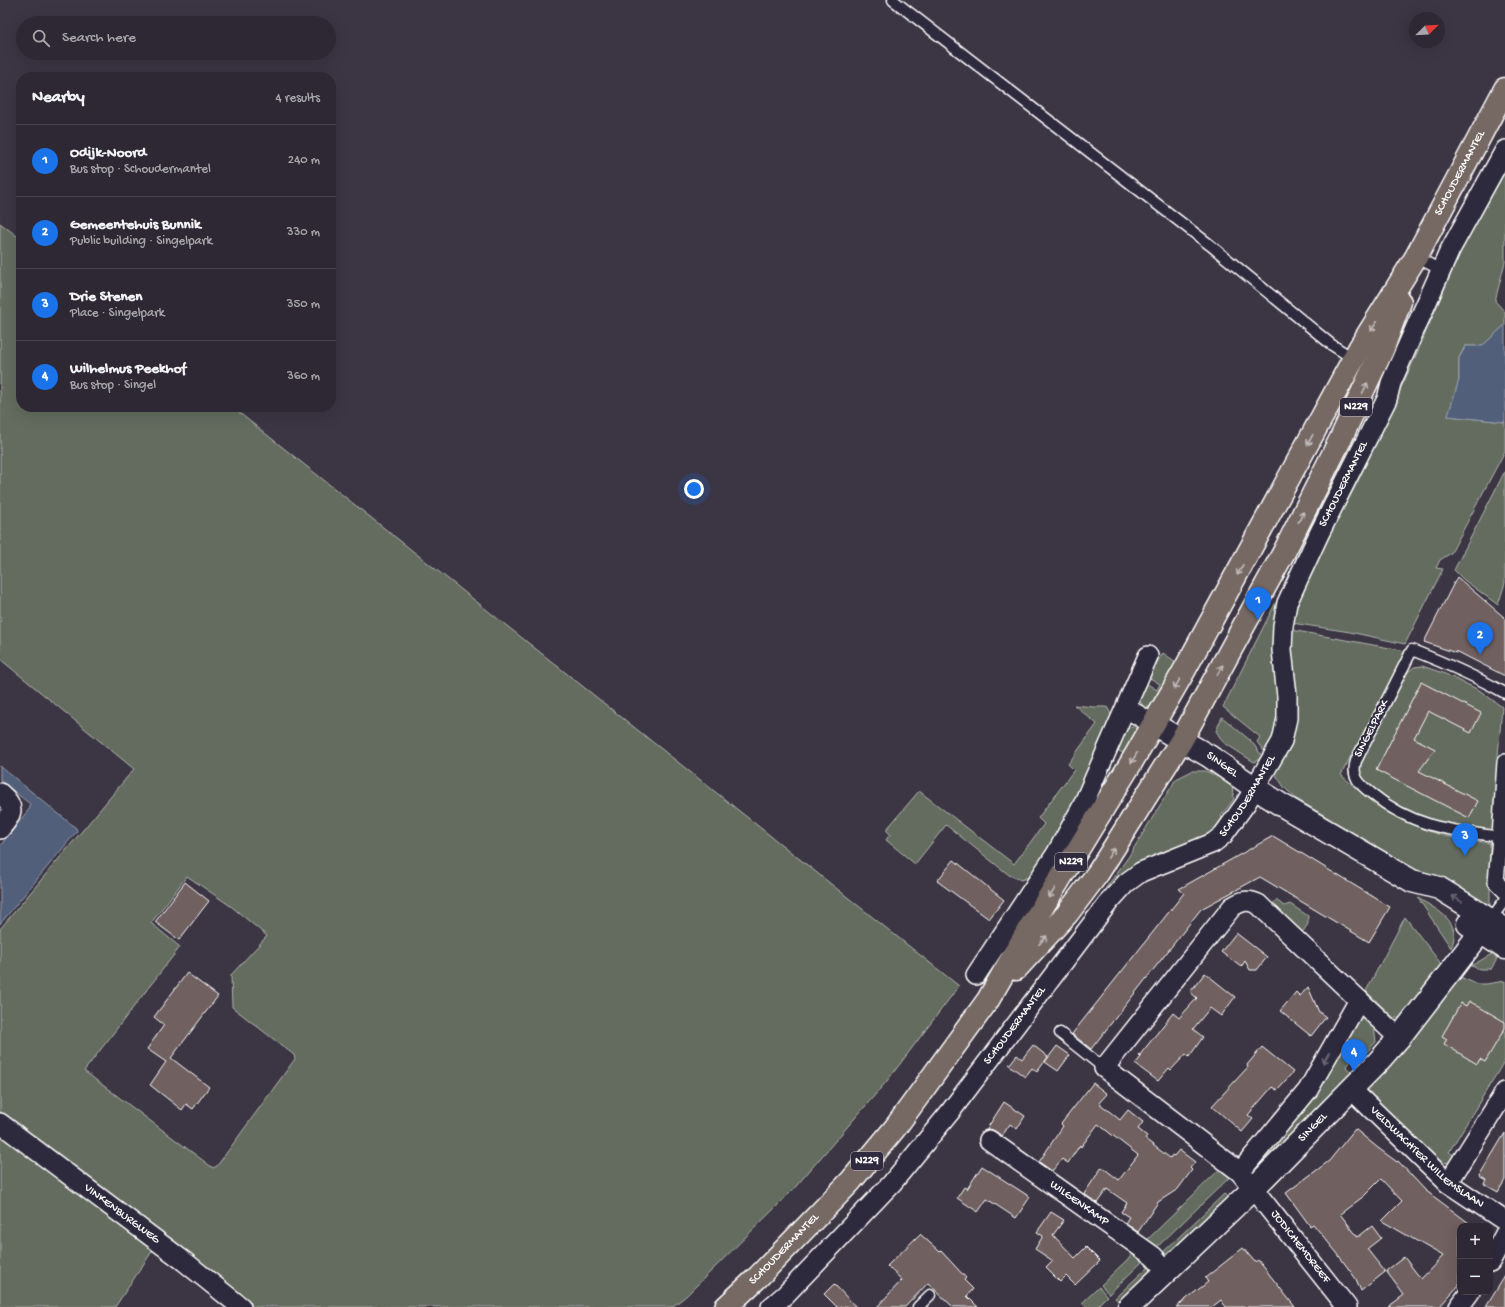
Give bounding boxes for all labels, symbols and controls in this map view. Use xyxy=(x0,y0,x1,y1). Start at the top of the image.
north arrow xyxy=(1409,12,1445,48)
search box xyxy=(16,16,336,60)
icon: search xyxy=(30,27,52,49)
text: Search here xyxy=(62,29,136,47)
text: Nearby xyxy=(32,88,85,108)
text: 4 results xyxy=(276,91,320,106)
street label: SCHOUDERMANTEL xyxy=(1432,128,1489,218)
text: Odijk-Noord xyxy=(70,144,146,162)
text: 1 xyxy=(42,153,48,168)
text: 240 m xyxy=(288,153,320,168)
text: Bus stop · Schoudermantel xyxy=(70,162,211,177)
text: Gemeentehuis Bunnik xyxy=(70,216,201,234)
text: 2 xyxy=(42,225,48,240)
text: 330 m xyxy=(287,225,320,240)
text: Public building · Singelpark xyxy=(70,234,212,249)
text: Drie Stenen xyxy=(70,288,142,306)
text: 3 xyxy=(42,297,48,312)
text: 350 m xyxy=(287,297,320,312)
text: Place · Singelpark xyxy=(70,306,165,321)
one-way arrow xyxy=(1369,320,1377,332)
text: Wilhelmus Peekhof xyxy=(70,360,186,378)
text: 4 xyxy=(42,369,48,384)
text: 360 m xyxy=(287,369,320,384)
text: Bus stop · Singel xyxy=(70,378,156,393)
one-way arrow xyxy=(1362,382,1369,394)
road number: N229 xyxy=(1340,398,1372,416)
one-way arrow xyxy=(1306,433,1314,445)
street label: SCHOUDERMANTEL xyxy=(1317,438,1372,530)
your location xyxy=(684,479,704,499)
one-way arrow xyxy=(1298,511,1305,523)
one-way arrow xyxy=(1235,564,1243,576)
pin: 1 xyxy=(1245,587,1271,620)
pin: 2 xyxy=(1467,622,1493,655)
one-way arrow xyxy=(1217,664,1225,676)
one-way arrow xyxy=(1172,678,1180,690)
street label: SINGELPARK xyxy=(1352,697,1393,760)
street label: SINGEL xyxy=(1203,749,1241,781)
one-way arrow xyxy=(1129,752,1137,764)
street label: SCHOUDERMANTEL xyxy=(1217,752,1279,840)
pin: 3 xyxy=(1452,823,1478,856)
one-way arrow xyxy=(1107,848,1115,859)
road number: N229 xyxy=(1055,853,1087,871)
one-way arrow xyxy=(1047,887,1055,899)
one-way arrow xyxy=(1452,895,1463,903)
one-way arrow xyxy=(1038,935,1048,945)
street label: SCHOUDERMANTEL xyxy=(981,983,1050,1068)
pin: 4 xyxy=(1341,1039,1367,1072)
one-way arrow xyxy=(1322,1052,1330,1064)
street label: VELDWACHTER WILLEMSLAAN xyxy=(1366,1103,1486,1212)
street label: SINGEL xyxy=(1296,1110,1331,1145)
road number: N229 xyxy=(851,1152,883,1170)
street label: WILGENKAMP xyxy=(1047,1178,1111,1229)
street label: VINKENBURGWEG xyxy=(80,1181,163,1248)
street label: JODICHEMDREEF xyxy=(1267,1208,1333,1287)
street label: SCHOUDERMANTEL xyxy=(747,1210,823,1288)
map controls xyxy=(1457,1223,1493,1295)
button: + xyxy=(1457,1223,1493,1259)
button: − xyxy=(1457,1259,1493,1295)

